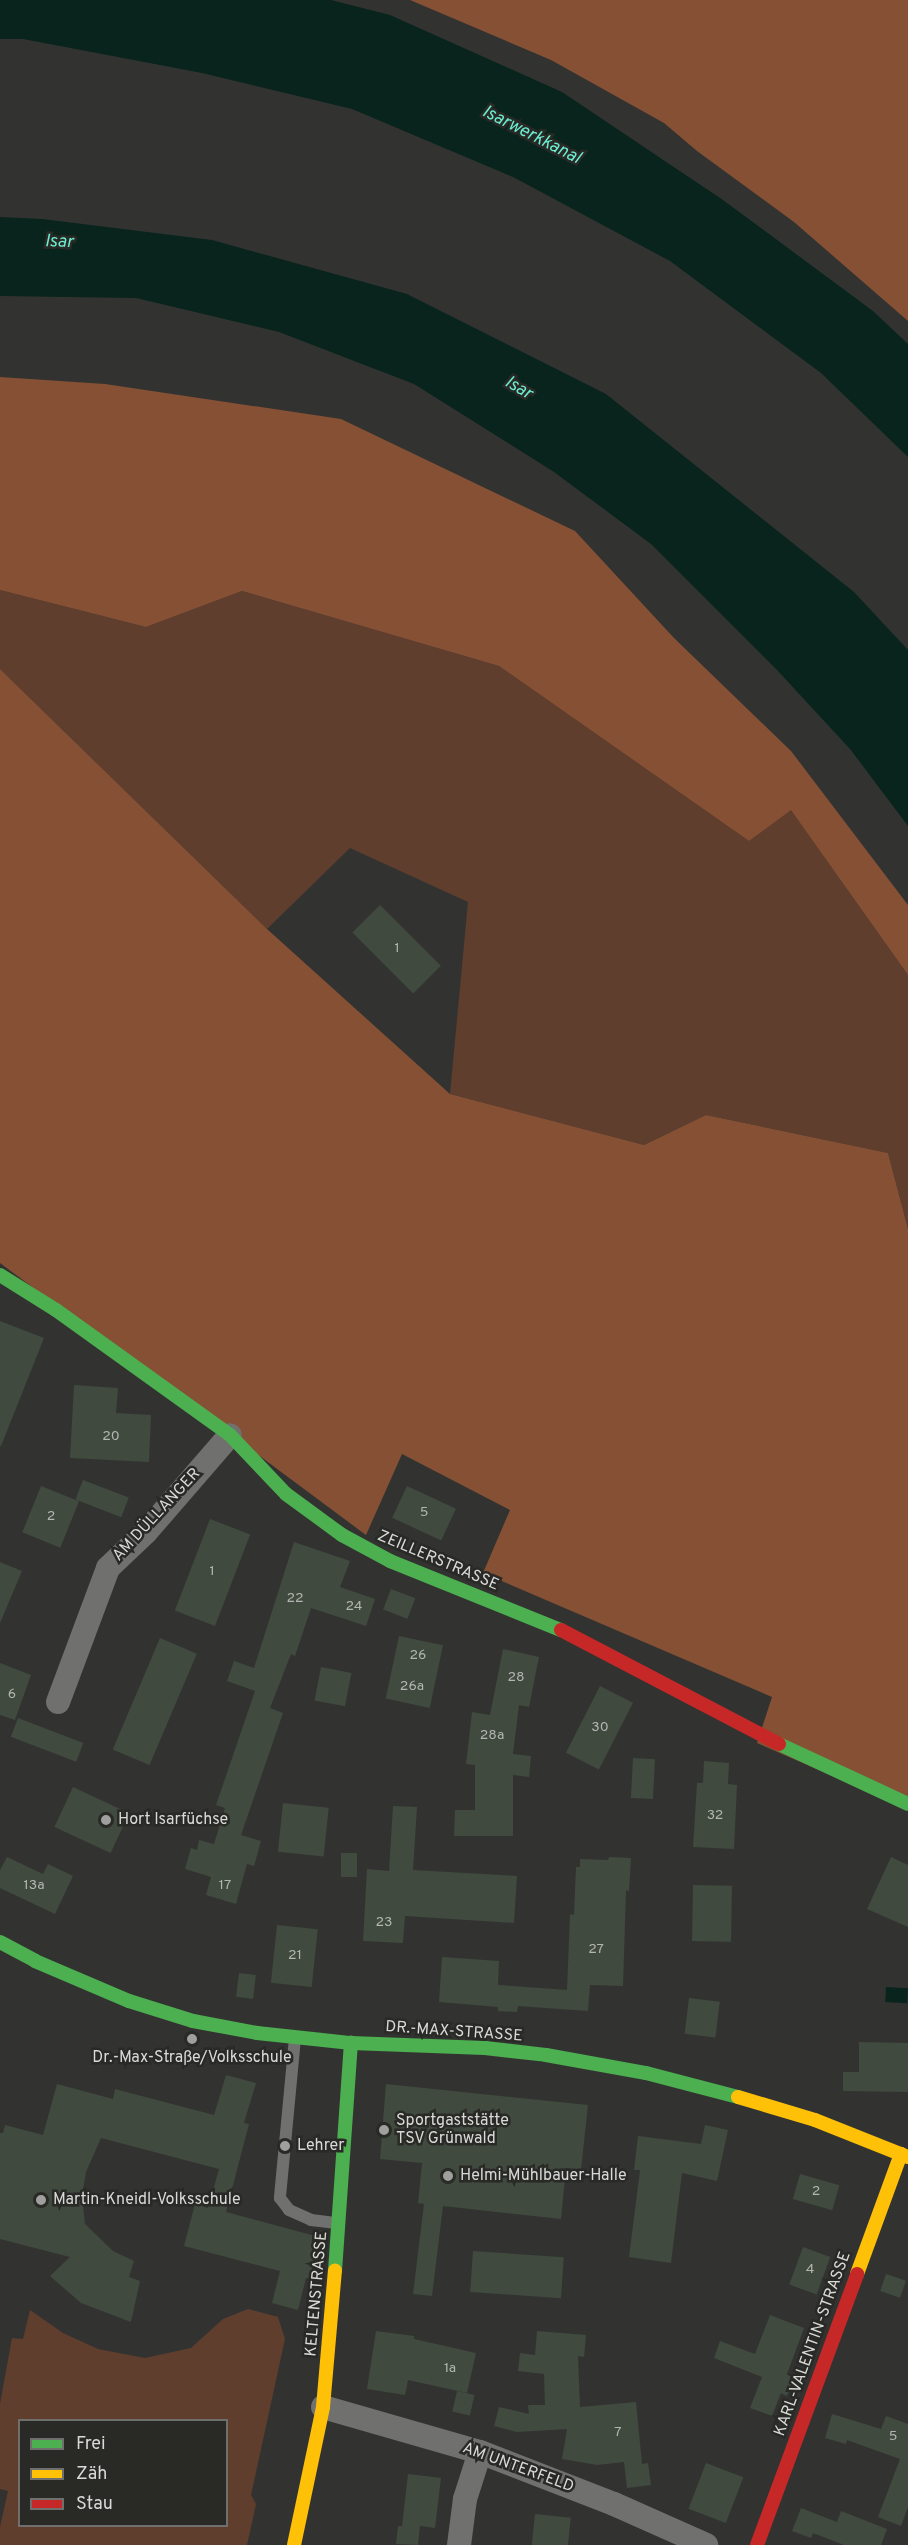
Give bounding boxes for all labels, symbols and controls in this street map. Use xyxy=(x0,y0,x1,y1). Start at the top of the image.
water label: Isarwerkkanal xyxy=(478,102,584,170)
water label: Isar xyxy=(44,232,74,254)
water label: Isar xyxy=(500,372,536,406)
house number: 1 xyxy=(394,941,400,957)
house number: 20 xyxy=(102,1429,120,1445)
street label: AM DÜLLANGER xyxy=(109,1464,205,1566)
house number: 5 xyxy=(420,1505,428,1521)
house number: 2 xyxy=(47,1509,55,1525)
street label: ZEILLERSTRASSE xyxy=(374,1527,502,1595)
house number: 1 xyxy=(209,1564,215,1580)
house number: 22 xyxy=(286,1591,304,1607)
house number: 24 xyxy=(345,1599,363,1615)
house number: 26 xyxy=(410,1648,426,1664)
house number: 28 xyxy=(507,1670,525,1686)
house number: 26a xyxy=(400,1679,424,1695)
house number: 6 xyxy=(8,1687,16,1703)
house number: 30 xyxy=(591,1720,609,1736)
house number: 28a xyxy=(480,1728,504,1744)
house number: 32 xyxy=(707,1808,723,1824)
place label: Hort Isarfüchse xyxy=(118,1810,228,1830)
marker: Hort Isarfüchse xyxy=(99,1813,113,1827)
house number: 13a xyxy=(23,1878,45,1894)
house number: 17 xyxy=(219,1878,231,1894)
house number: 23 xyxy=(376,1915,392,1931)
house number: 27 xyxy=(588,1942,604,1958)
house number: 21 xyxy=(288,1948,302,1964)
street label: DR.-MAX-STRASSE xyxy=(385,2018,523,2046)
marker: Dr.-Max-Straße/Volksschule xyxy=(185,2032,199,2046)
place label: Dr.-Max-Straße/Volksschule xyxy=(92,2048,292,2068)
place label: Sportgaststätte TSV Grünwald xyxy=(396,2111,509,2149)
marker: Sportgaststätte TSV Grünwald xyxy=(377,2123,391,2137)
place label: Lehrer xyxy=(297,2136,345,2156)
marker: Lehrer xyxy=(278,2139,292,2153)
place label: Helmi-Mühlbauer-Halle xyxy=(460,2166,626,2186)
marker: Helmi-Mühlbauer-Halle xyxy=(441,2169,455,2183)
house number: 2 xyxy=(812,2184,820,2200)
place label: Martin-Kneidl-Volksschule xyxy=(53,2190,241,2210)
marker: Martin-Kneidl-Volksschule xyxy=(34,2193,48,2207)
street label: KELTENSTRASSE xyxy=(302,2230,332,2358)
street label: KARL-VALENTIN-STRASSE xyxy=(771,2249,855,2439)
house number: 4 xyxy=(806,2262,814,2278)
house number: 1a xyxy=(444,2361,456,2377)
legend xyxy=(18,2419,228,2527)
house number: 7 xyxy=(614,2425,622,2441)
house number: 5 xyxy=(889,2429,897,2445)
text: Frei xyxy=(76,2433,106,2456)
street label: AM UNTERFELD xyxy=(460,2439,576,2497)
text: Zäh xyxy=(76,2463,107,2486)
text: Stau xyxy=(76,2493,113,2516)

